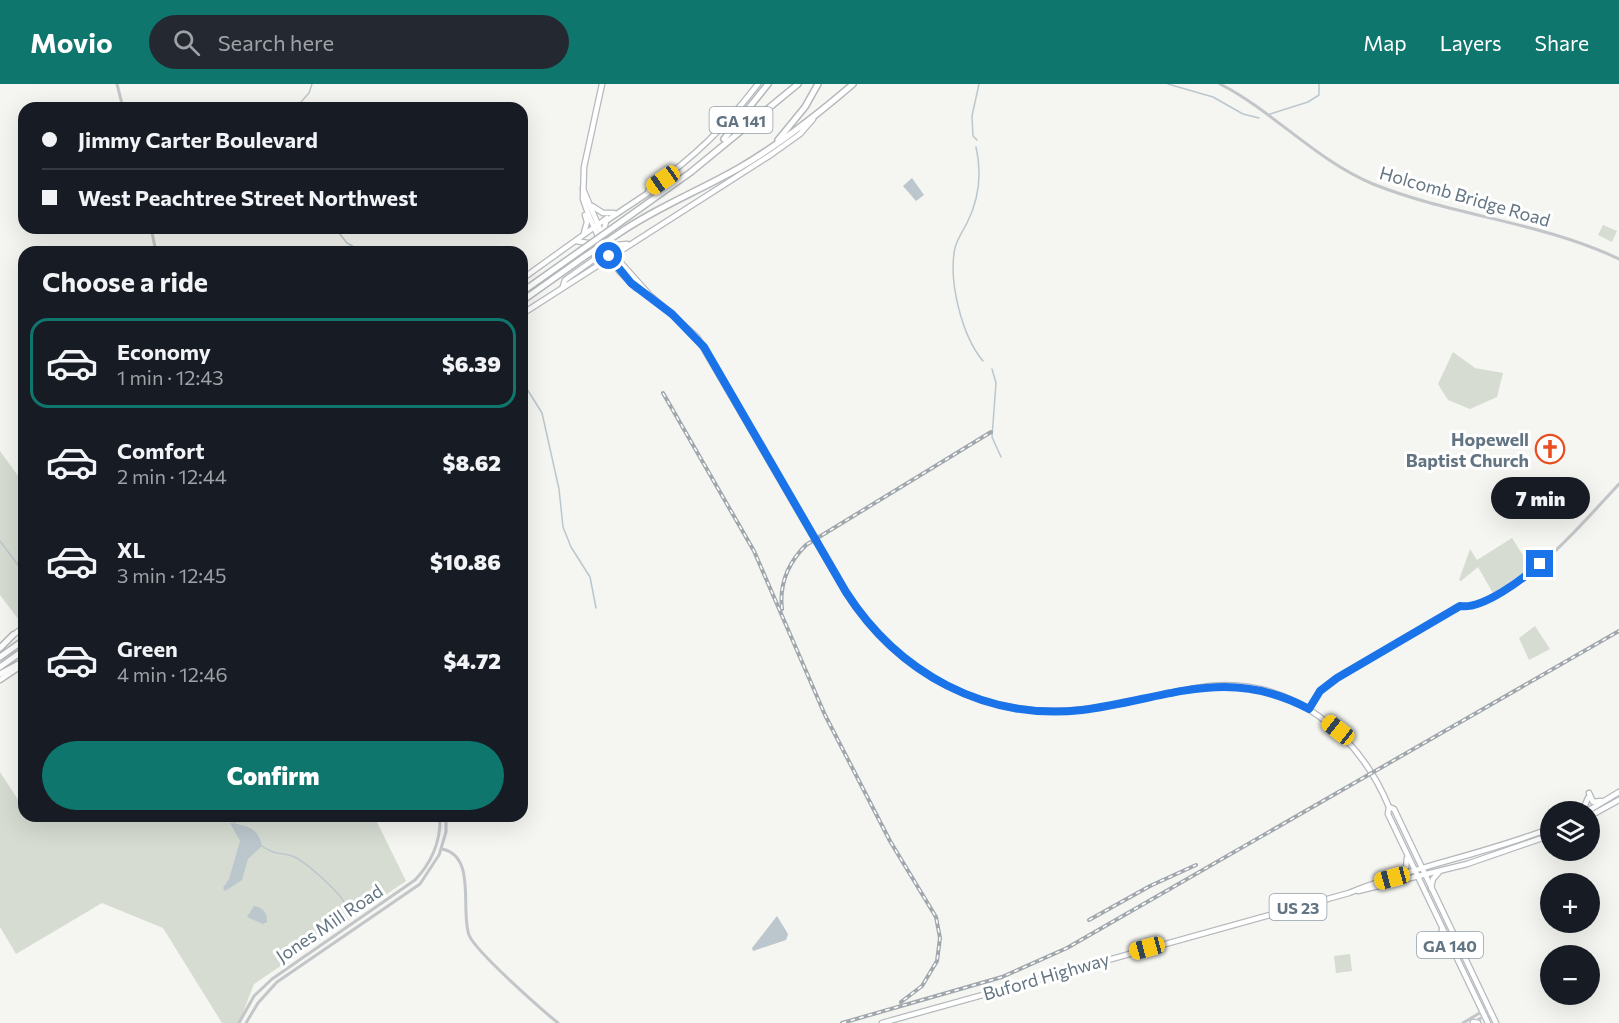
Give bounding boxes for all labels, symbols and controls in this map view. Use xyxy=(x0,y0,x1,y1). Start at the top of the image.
search box xyxy=(149,15,569,69)
text: Movio xyxy=(30,25,113,59)
icon: search xyxy=(170,26,203,59)
text: Search here xyxy=(218,29,334,56)
text: Map xyxy=(1363,30,1407,55)
text: Layers xyxy=(1440,30,1502,55)
text: Share xyxy=(1535,30,1589,55)
road number: GA 141 xyxy=(710,107,772,133)
text: Jimmy Carter Boulevard xyxy=(78,126,318,153)
street label: Holcomb Bridge Road xyxy=(1377,161,1553,231)
car xyxy=(643,162,683,198)
text: West Peachtree Street Northwest xyxy=(78,184,418,211)
route start xyxy=(595,242,622,269)
text: Choose a ride xyxy=(42,265,208,298)
icon: car xyxy=(45,336,99,390)
text: Economy xyxy=(117,338,211,365)
text: $6.39 xyxy=(442,350,501,377)
text: 1 min · 12:43 xyxy=(117,365,224,389)
place label: Hopewell Baptist Church xyxy=(1406,428,1529,471)
church icon: Hopewell Baptist Church xyxy=(1534,433,1566,465)
icon: car xyxy=(45,435,99,489)
text: Comfort xyxy=(117,437,205,464)
text: $8.62 xyxy=(443,449,501,476)
text: 2 min · 12:44 xyxy=(117,464,227,488)
callout: 7 min xyxy=(1490,477,1590,519)
text: 7 min xyxy=(1516,486,1565,510)
icon: car xyxy=(45,534,99,588)
text: XL xyxy=(117,536,145,563)
text: $10.86 xyxy=(430,548,501,575)
route end xyxy=(1526,550,1553,577)
text: 3 min · 12:45 xyxy=(117,563,227,587)
icon: car xyxy=(45,633,99,687)
text: Green xyxy=(117,635,178,662)
text: $4.72 xyxy=(444,647,501,674)
text: 4 min · 12:46 xyxy=(117,662,228,686)
car xyxy=(1318,712,1358,748)
button: Confirm xyxy=(42,741,504,810)
map controls xyxy=(1540,801,1600,1005)
button: layers xyxy=(1540,801,1600,861)
car xyxy=(1372,865,1412,891)
button: + xyxy=(1540,873,1600,933)
street label: Jones Mill Road xyxy=(271,879,387,967)
road number: US 23 xyxy=(1270,894,1326,920)
road number: GA 140 xyxy=(1417,932,1483,958)
car xyxy=(1127,935,1167,961)
button: − xyxy=(1540,945,1600,1005)
street label: Buford Highway xyxy=(980,947,1112,1005)

